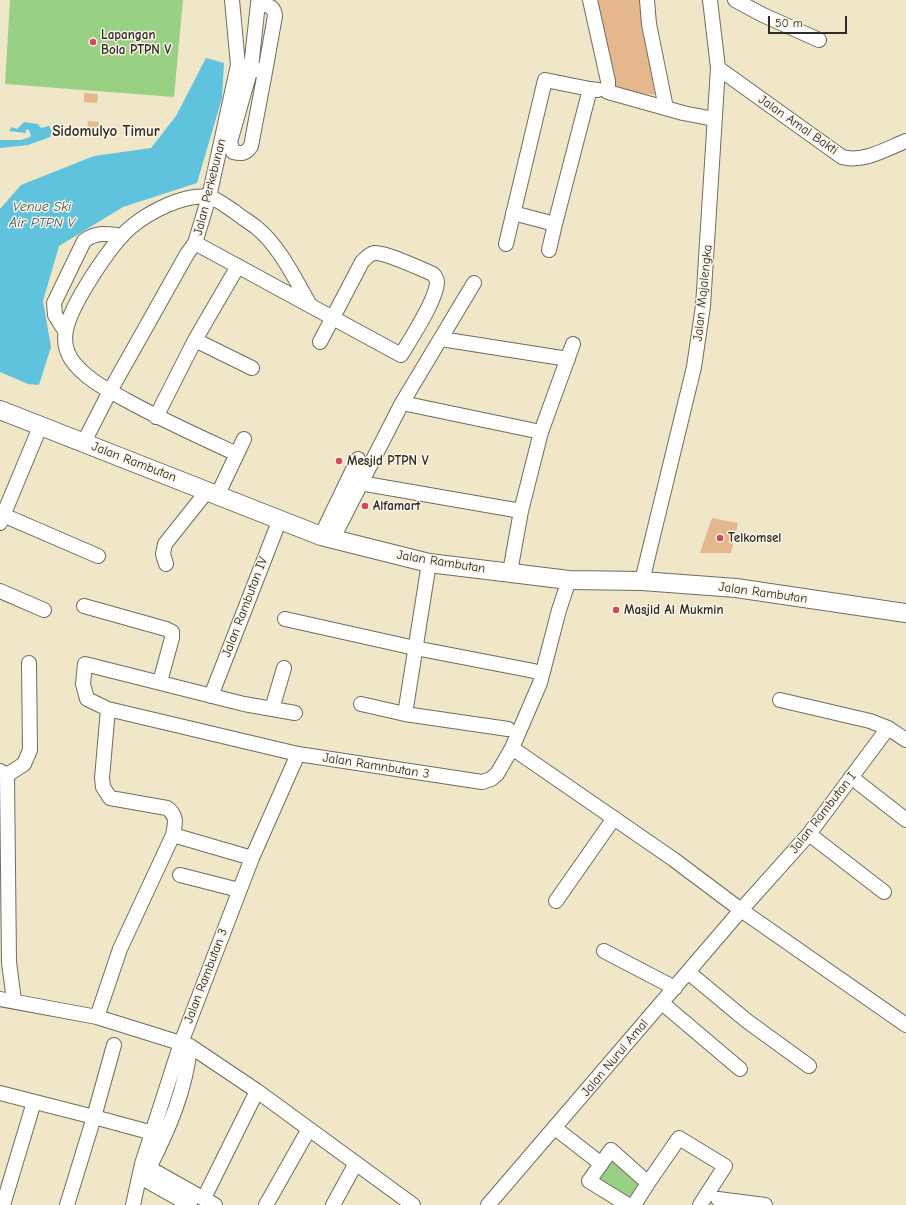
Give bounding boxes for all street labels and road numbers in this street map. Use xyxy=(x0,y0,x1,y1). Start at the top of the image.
street label: Jalan Amal Bakti xyxy=(755,92,841,158)
street label: Jalan Perkebunan xyxy=(190,137,230,237)
street label: Jalan Majalengka xyxy=(690,244,716,342)
street label: Jalan Rambutan xyxy=(89,439,179,485)
street label: Jalan Rambutan xyxy=(396,547,486,577)
street label: Jalan Rambutan IV xyxy=(219,555,271,659)
street label: Jalan Rambutan xyxy=(718,579,808,607)
street label: Jalan Ramnbutan 3 xyxy=(322,750,430,782)
street label: Jalan Rambutan I xyxy=(786,769,860,857)
street label: Jalan Rambutan 3 xyxy=(181,926,231,1026)
street label: Jalan Nurul Amal xyxy=(578,1016,652,1100)

